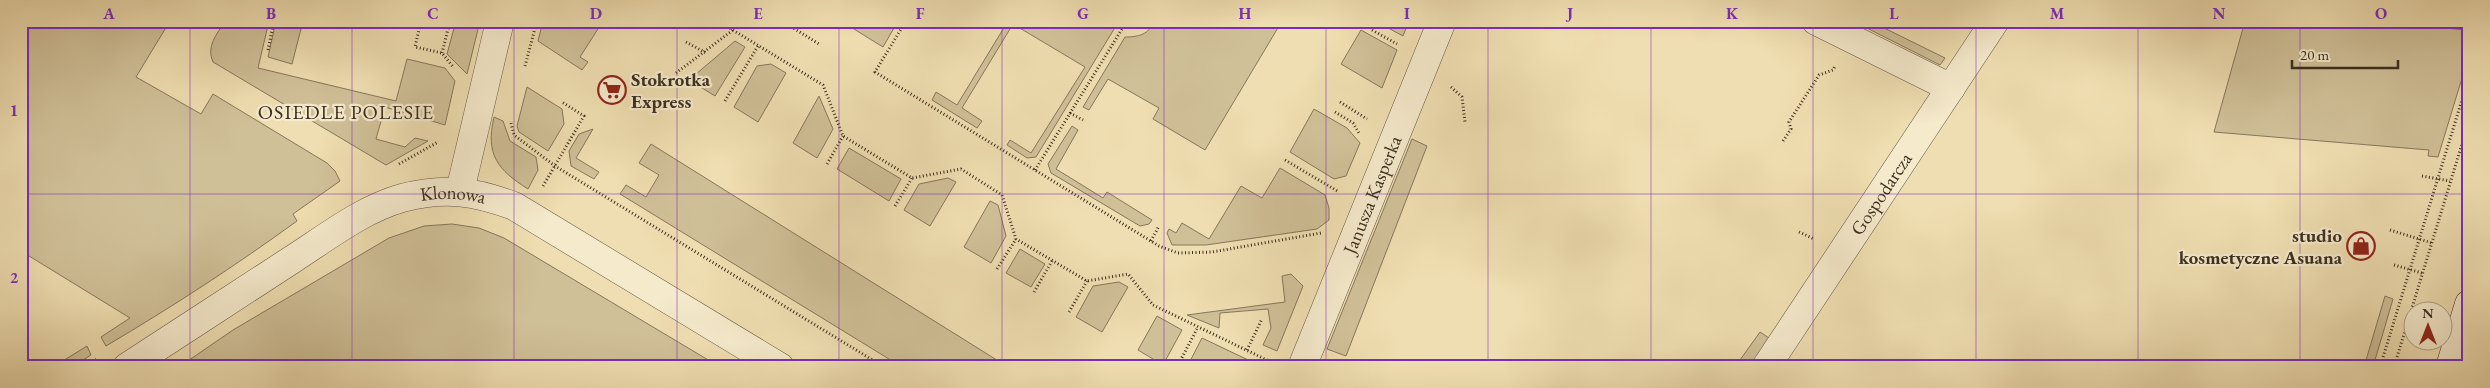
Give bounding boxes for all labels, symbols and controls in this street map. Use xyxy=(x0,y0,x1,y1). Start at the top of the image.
text: A xyxy=(102,3,115,24)
text: B xyxy=(266,3,276,24)
text: C xyxy=(427,3,439,24)
text: D xyxy=(590,3,602,24)
text: E xyxy=(753,3,763,24)
text: F xyxy=(916,3,925,24)
text: G xyxy=(1077,3,1089,24)
text: H xyxy=(1239,3,1252,24)
text: I xyxy=(1404,3,1410,24)
text: J xyxy=(1565,3,1573,24)
text: K xyxy=(1726,3,1739,24)
text: L xyxy=(1889,3,1899,24)
text: M xyxy=(2050,3,2065,24)
text: N xyxy=(2213,3,2226,24)
text: O xyxy=(2375,3,2387,24)
scale bar xyxy=(2292,38,2399,70)
text: 20 m xyxy=(2300,45,2329,64)
place label: Stokrotka Express xyxy=(631,67,711,114)
supermarket icon: Stokrotka Express xyxy=(597,75,627,105)
district label: OSIEDLE POLESIE xyxy=(258,99,434,125)
text: 1 xyxy=(10,100,18,121)
street label: Janusza Kasperka xyxy=(1336,131,1407,259)
street label: Gospodarcza xyxy=(1844,147,1917,240)
street label: Klonowa xyxy=(418,179,489,209)
place label: studio kosmetyczne Asuana xyxy=(2179,223,2343,270)
shop icon: studio kosmetyczne Asuana xyxy=(2346,231,2376,261)
text: 2 xyxy=(10,267,19,288)
north arrow xyxy=(2402,300,2452,350)
text: N xyxy=(2422,304,2434,322)

